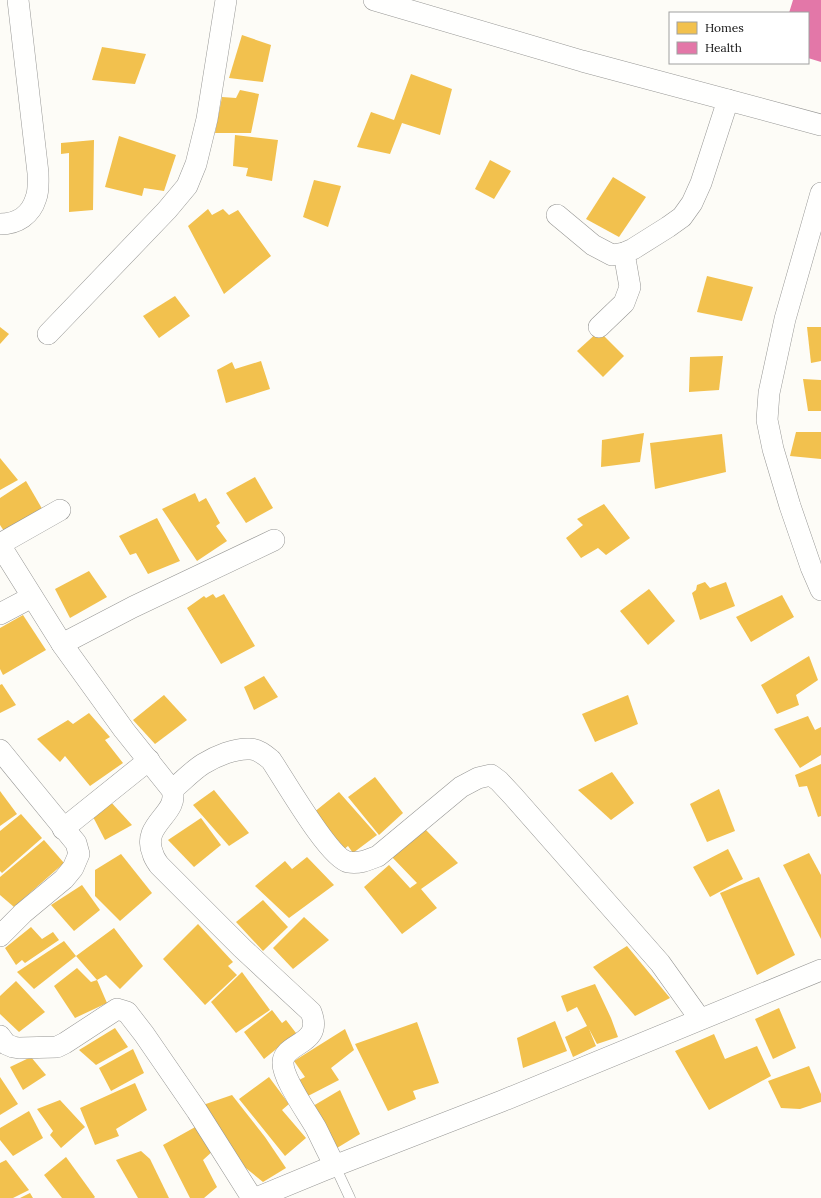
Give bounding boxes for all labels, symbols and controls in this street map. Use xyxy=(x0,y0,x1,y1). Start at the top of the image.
legend xyxy=(669,12,809,64)
text: Homes xyxy=(705,20,744,35)
text: Health xyxy=(705,40,742,55)

